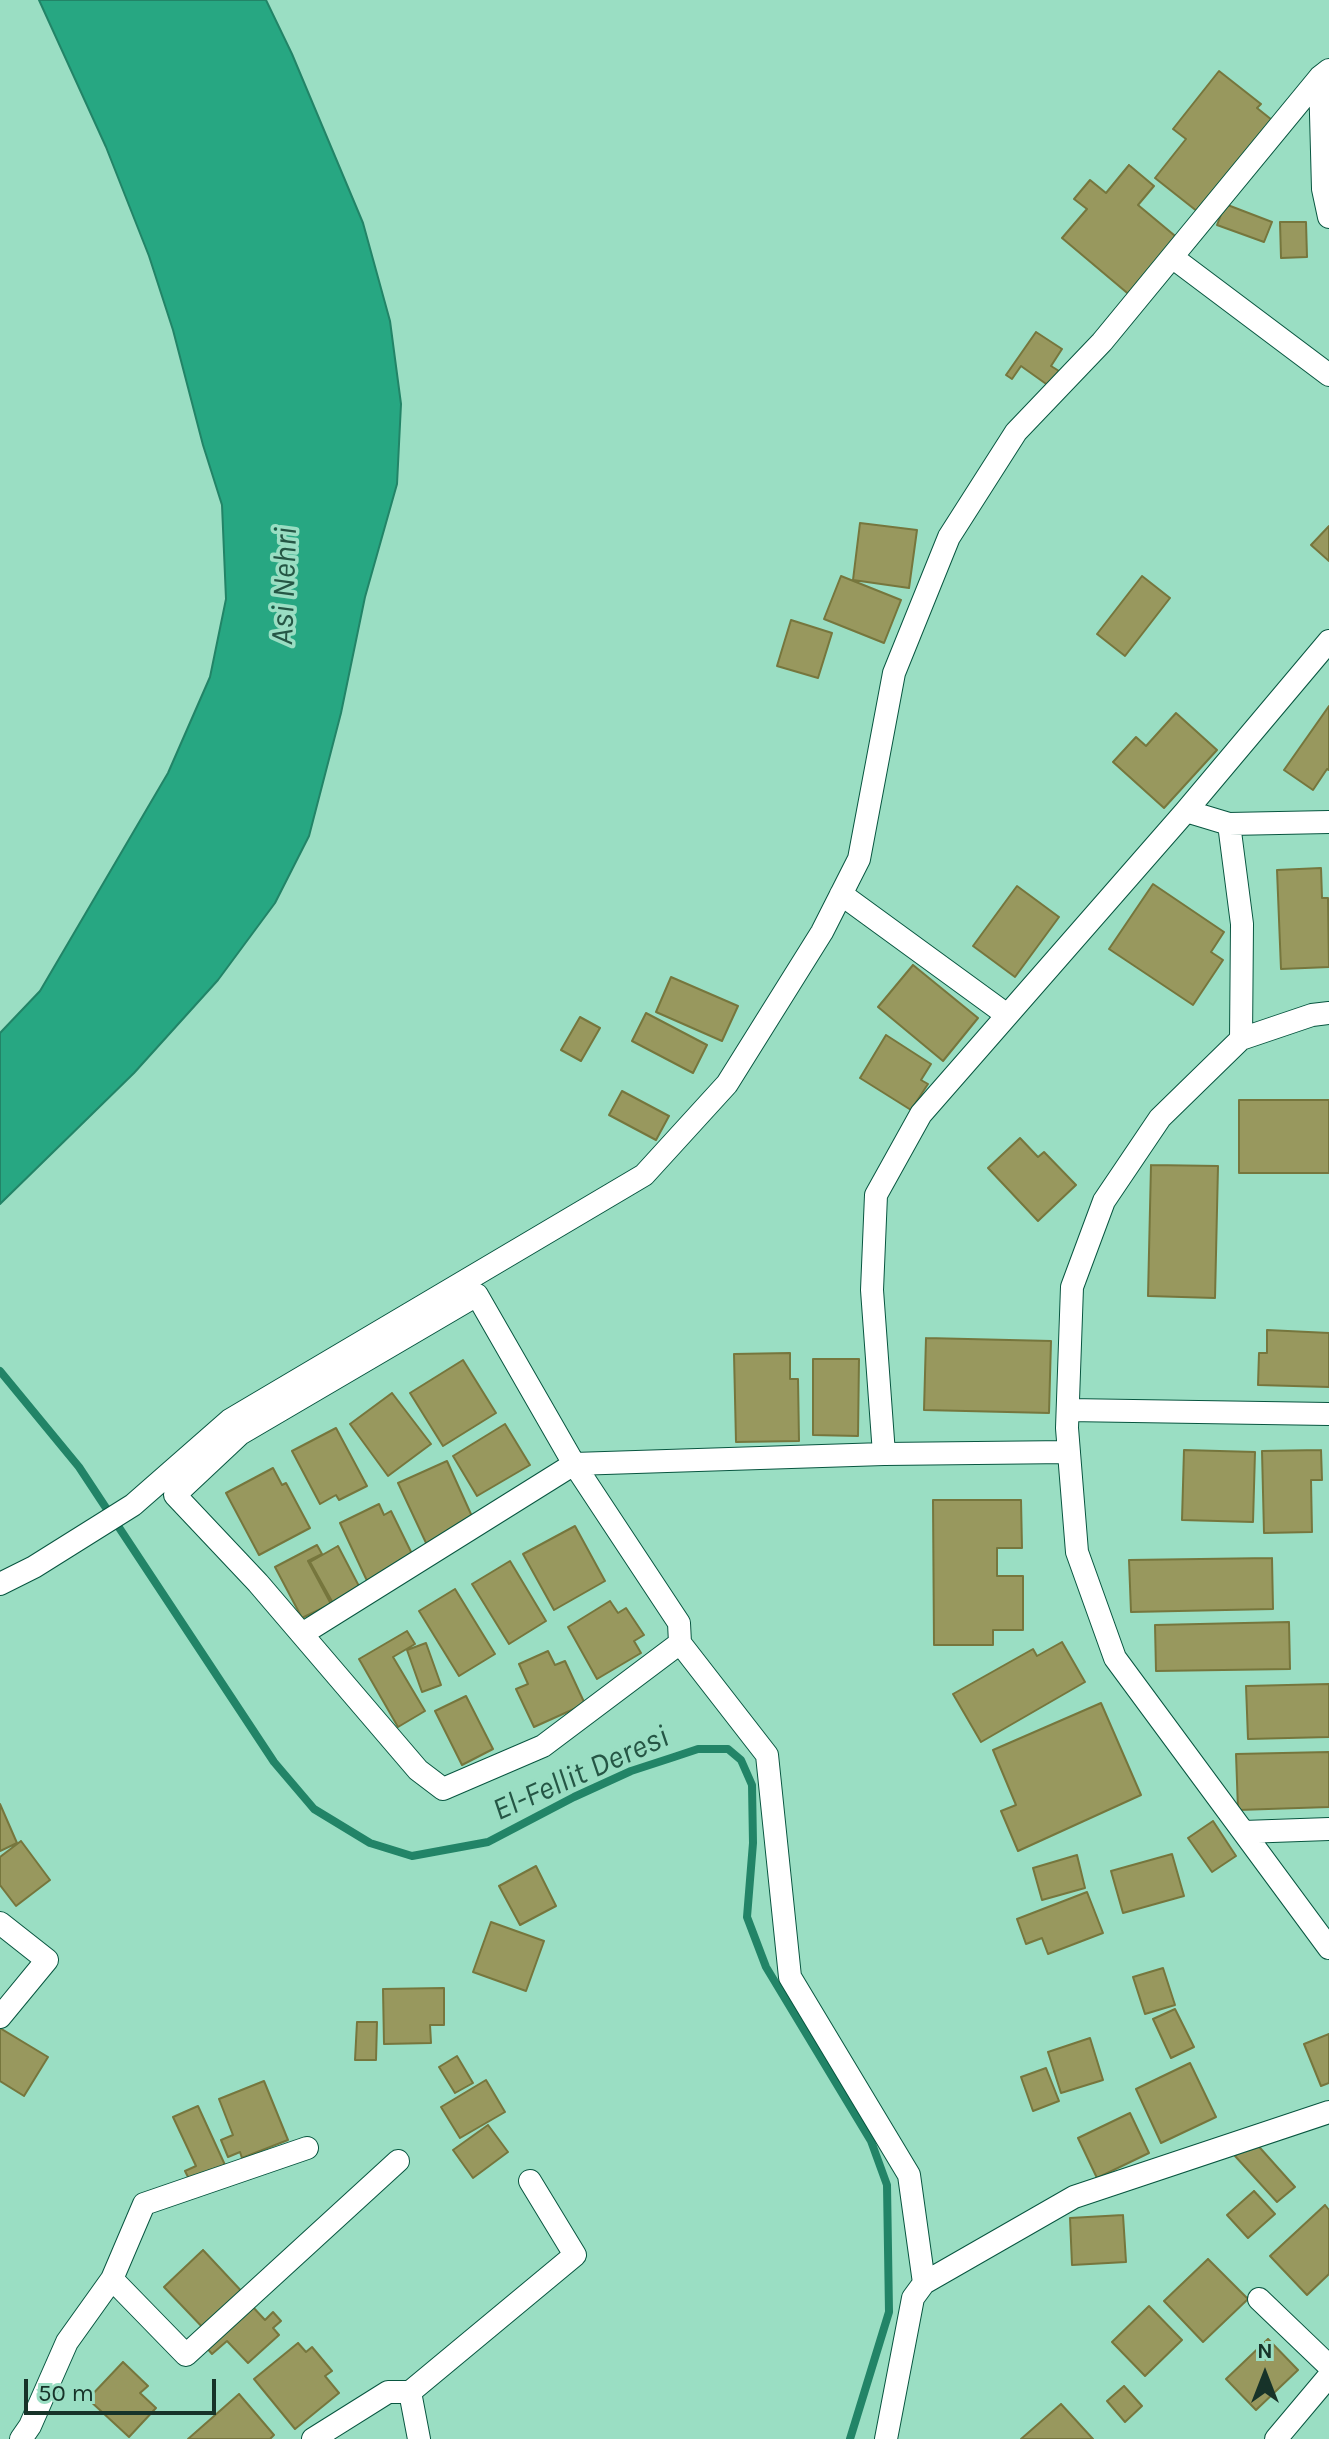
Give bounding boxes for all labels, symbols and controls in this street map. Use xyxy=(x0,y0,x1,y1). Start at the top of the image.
water label: Asi Nehri xyxy=(264,526,306,646)
water label: El-Fellit Deresi xyxy=(487,1718,675,1830)
north arrow xyxy=(1225,2335,1305,2415)
text: N xyxy=(1257,2338,1273,2364)
scale bar xyxy=(28,2363,220,2413)
text: 50 m xyxy=(38,2379,94,2407)

